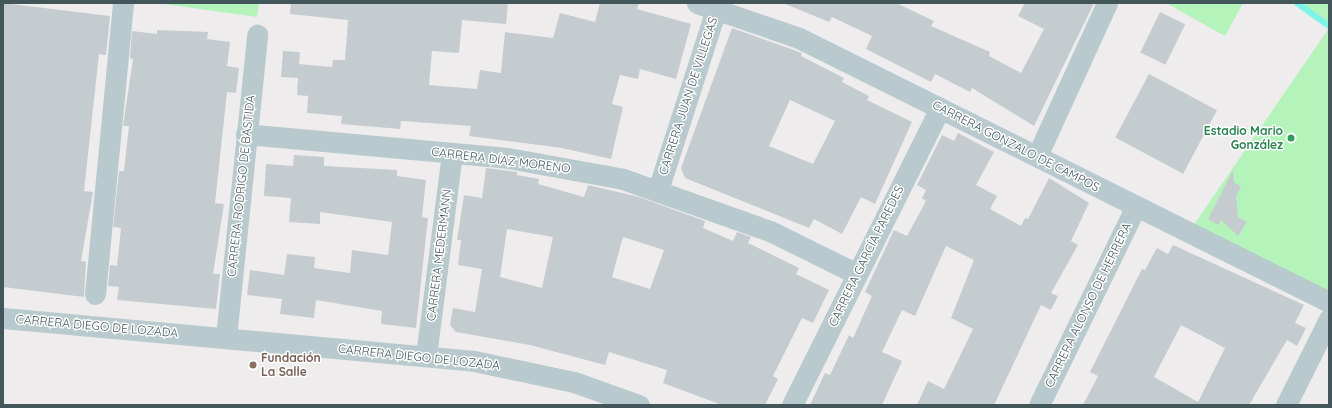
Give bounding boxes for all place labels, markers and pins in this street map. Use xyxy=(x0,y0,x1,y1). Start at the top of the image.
place label: Estadio Mario González xyxy=(1204,124,1283,152)
marker: Estadio Mario González xyxy=(1286,133,1296,143)
place label: Fundación La Salle xyxy=(261,351,321,379)
marker: Fundación La Salle xyxy=(248,360,258,370)

